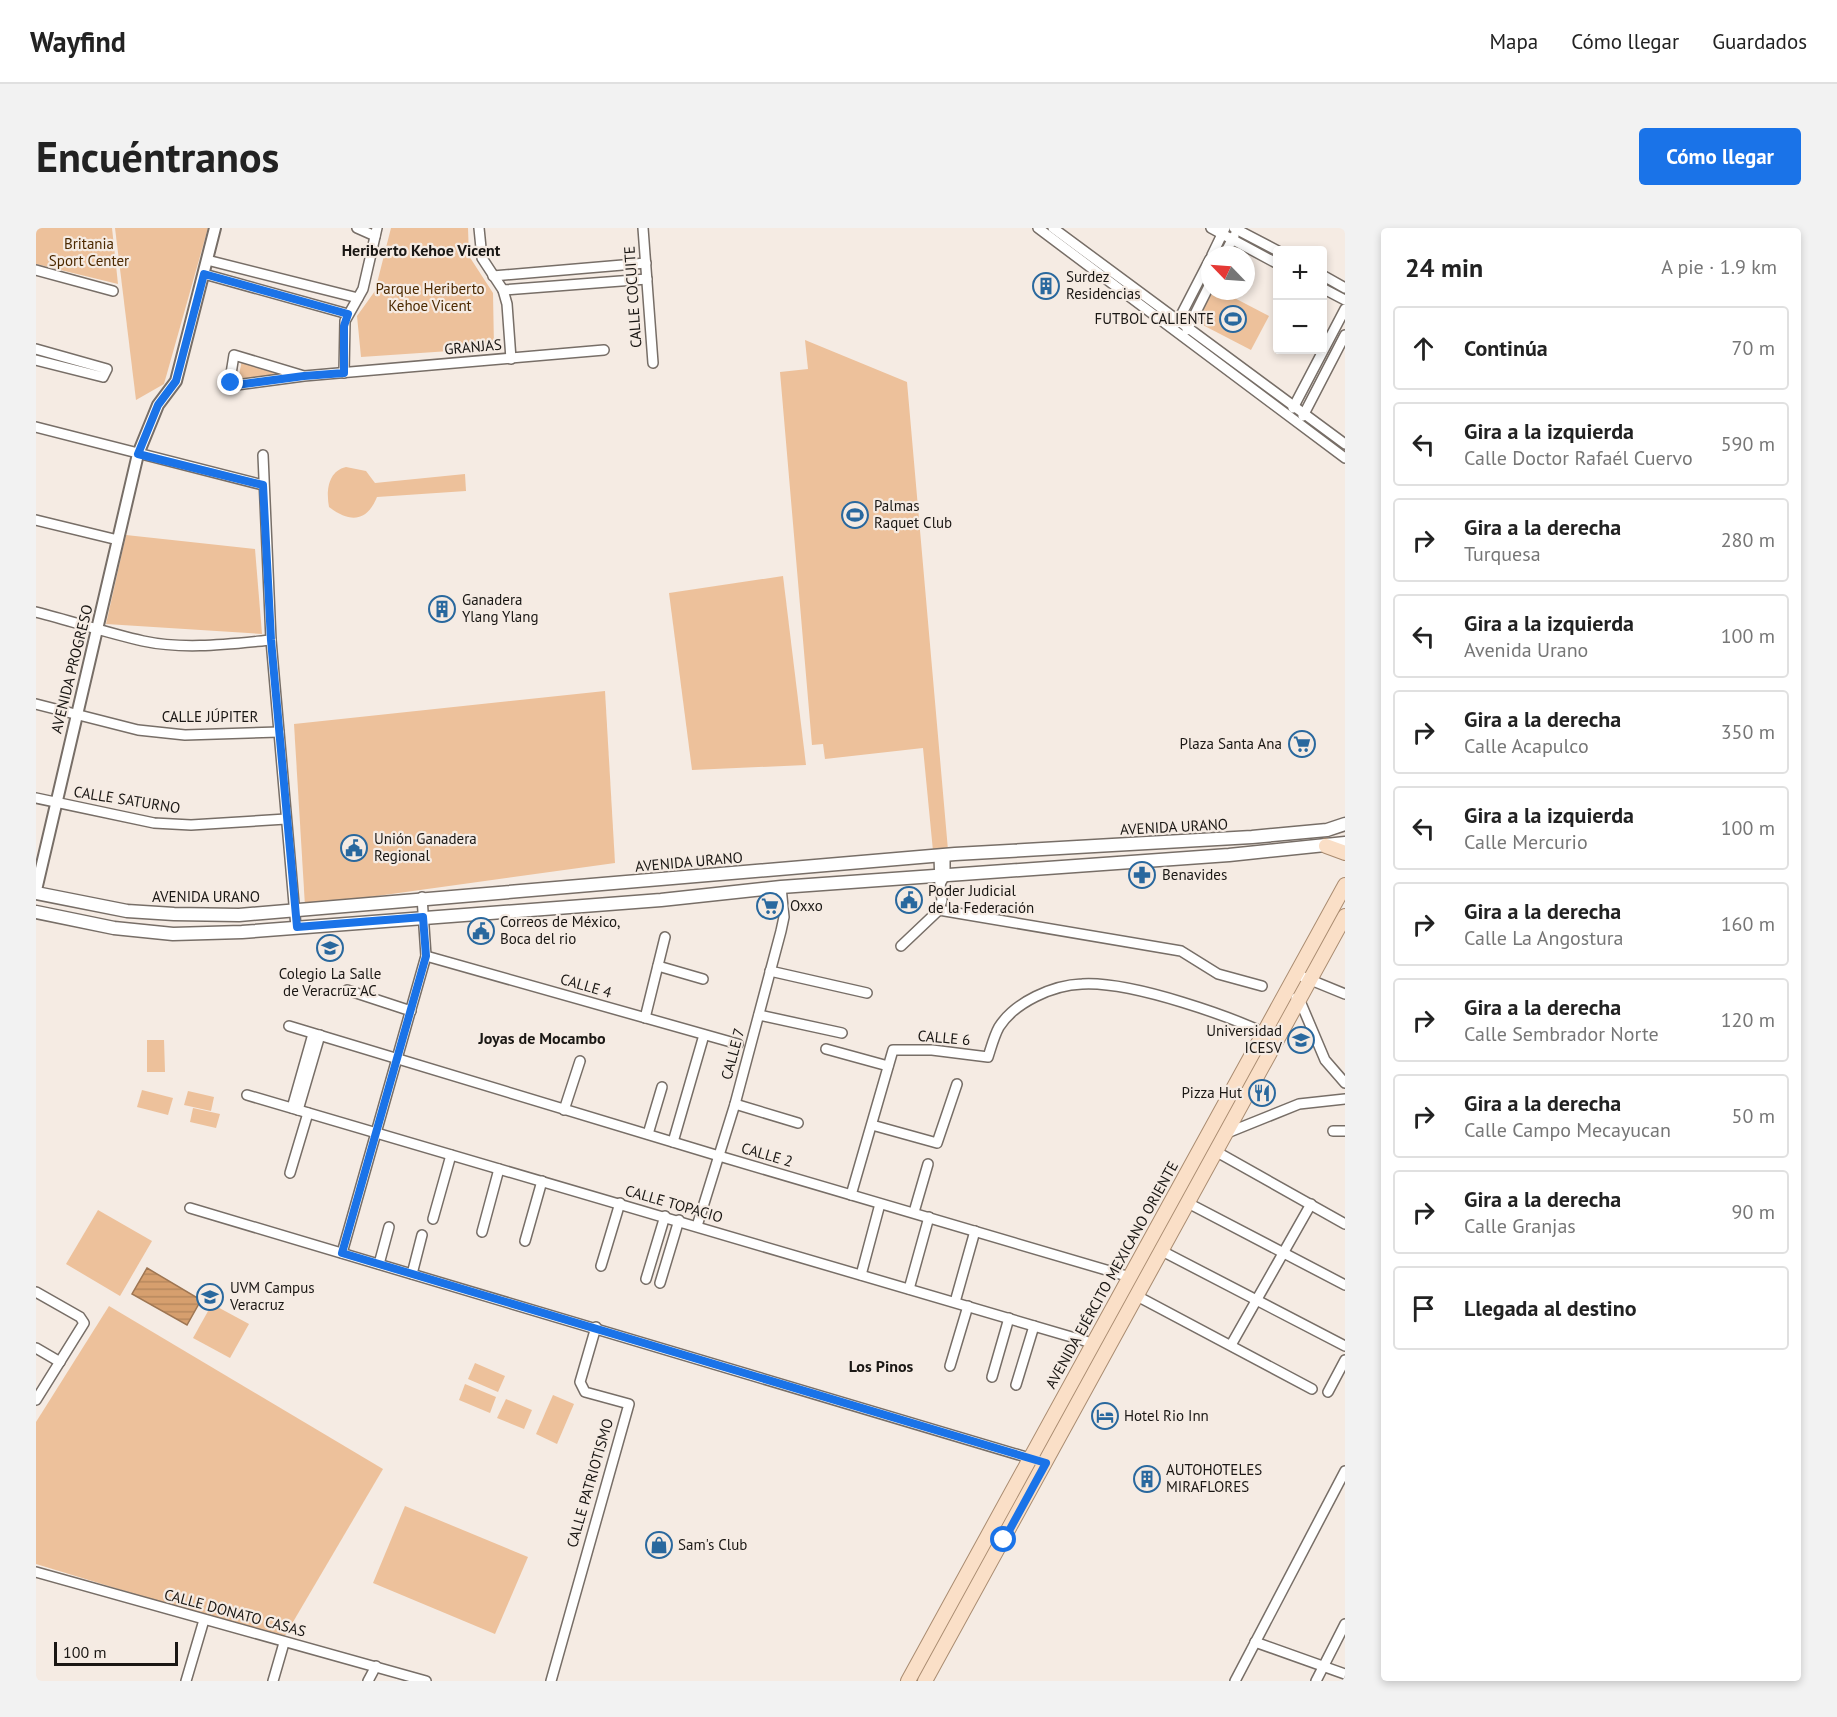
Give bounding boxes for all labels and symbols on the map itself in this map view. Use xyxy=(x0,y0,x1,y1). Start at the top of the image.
park label: Britania Sport Center xyxy=(49,234,129,270)
district label: Heriberto Kehoe Vicent xyxy=(342,240,501,260)
street label: CALLE COCUITE xyxy=(619,245,646,349)
north arrow xyxy=(1201,246,1255,300)
place label: Surdez Residencias xyxy=(1066,267,1141,303)
building icon: Surdez Residencias xyxy=(1031,271,1061,301)
park label: Parque Heriberto Kehoe Vicent xyxy=(375,279,485,315)
sports icon: FUTBOL CALIENTE xyxy=(1218,304,1248,334)
place label: FUTBOL CALIENTE xyxy=(1094,309,1214,328)
street label: GRANJAS xyxy=(443,335,503,358)
route end xyxy=(217,369,243,395)
place label: Palmas Raquet Club xyxy=(874,496,952,532)
sports icon: Palmas Raquet Club xyxy=(840,500,870,530)
place label: Ganadera Ylang Ylang xyxy=(462,590,538,626)
building icon: Ganadera Ylang Ylang xyxy=(427,594,457,624)
street label: AVENIDA PROGRESO xyxy=(46,603,97,735)
street label: CALLE JÚPITER xyxy=(162,707,258,726)
supermarket icon: Plaza Santa Ana xyxy=(1287,729,1317,759)
place label: Plaza Santa Ana xyxy=(1180,734,1282,753)
street label: CALLE SATURNO xyxy=(72,782,182,817)
street label: AVENIDA URANO xyxy=(1119,814,1228,839)
place label: Unión Ganadera Regional xyxy=(374,829,477,865)
public building icon: Unión Ganadera Regional xyxy=(339,833,369,863)
street label: AVENIDA URANO xyxy=(634,847,744,876)
pharmacy icon: Benavides xyxy=(1127,860,1157,890)
place label: Benavides xyxy=(1162,865,1227,884)
place label: Poder Judicial de la Federación xyxy=(928,881,1034,917)
public building icon: Poder Judicial de la Federación xyxy=(894,885,924,915)
street label: AVENIDA URANO xyxy=(152,887,260,906)
supermarket icon: Oxxo xyxy=(755,891,785,921)
place label: Oxxo xyxy=(790,896,823,915)
place label: Correos de México, Boca del rio xyxy=(500,912,620,948)
public building icon: Correos de México, Boca del rio xyxy=(466,916,496,946)
school or university icon: Colegio La Salle de Veracruz AC xyxy=(315,933,345,963)
place label: Colegio La Salle de Veracruz AC xyxy=(279,964,381,1000)
street label: CALLE 4 xyxy=(558,969,614,1002)
place label: Universidad ICESV xyxy=(1206,1021,1282,1057)
school or university icon: Universidad ICESV xyxy=(1286,1025,1316,1055)
street label: CALLE 7 xyxy=(717,1026,749,1082)
street label: CALLE 6 xyxy=(917,1026,971,1049)
district label: Joyas de Mocambo xyxy=(477,1028,606,1048)
restaurant icon: Pizza Hut xyxy=(1247,1078,1277,1108)
place label: Pizza Hut xyxy=(1181,1083,1242,1102)
street label: CALLE 2 xyxy=(739,1138,795,1171)
street label: AVENIDA EJÉRCITO MEXICANO ORIENTE xyxy=(1041,1158,1182,1392)
street label: CALLE TOPACIO xyxy=(623,1180,725,1227)
place label: UVM Campus Veracruz xyxy=(229,1278,315,1314)
school or university icon: UVM Campus Veracruz xyxy=(195,1282,225,1312)
district label: Los Pinos xyxy=(849,1356,914,1376)
hotel icon: Hotel Rio Inn xyxy=(1090,1401,1120,1431)
place label: Hotel Rio Inn xyxy=(1124,1406,1209,1425)
street label: CALLE PATRIOTISMO xyxy=(562,1416,617,1550)
place label: AUTOHOTELES MIRAFLORES xyxy=(1166,1460,1262,1496)
building icon: AUTOHOTELES MIRAFLORES xyxy=(1132,1464,1162,1494)
route start xyxy=(990,1526,1016,1552)
shop icon: Sam's Club xyxy=(644,1530,674,1560)
place label: Sam's Club xyxy=(678,1535,747,1554)
street label: CALLE DONATO CASAS xyxy=(162,1584,308,1641)
scale bar xyxy=(54,1639,178,1666)

